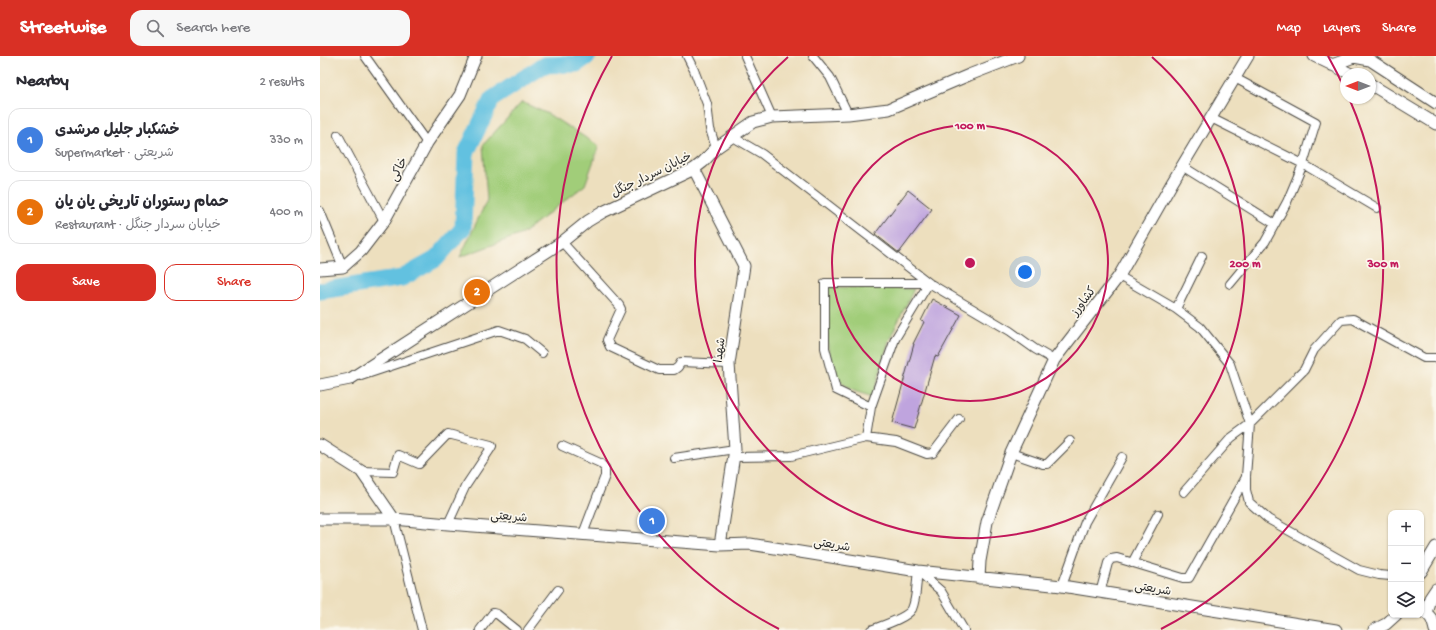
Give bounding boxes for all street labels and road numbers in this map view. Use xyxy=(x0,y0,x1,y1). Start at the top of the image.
street label: خیابان سردار جنگل xyxy=(608,148,694,201)
street label: خاکی xyxy=(387,155,412,184)
street label: کشاورز xyxy=(1068,285,1100,320)
street label: شهدا xyxy=(712,337,729,364)
street label: شریعتی xyxy=(490,510,528,526)
street label: شریعتی xyxy=(812,536,851,556)
street label: شریعتی xyxy=(1133,580,1172,600)

